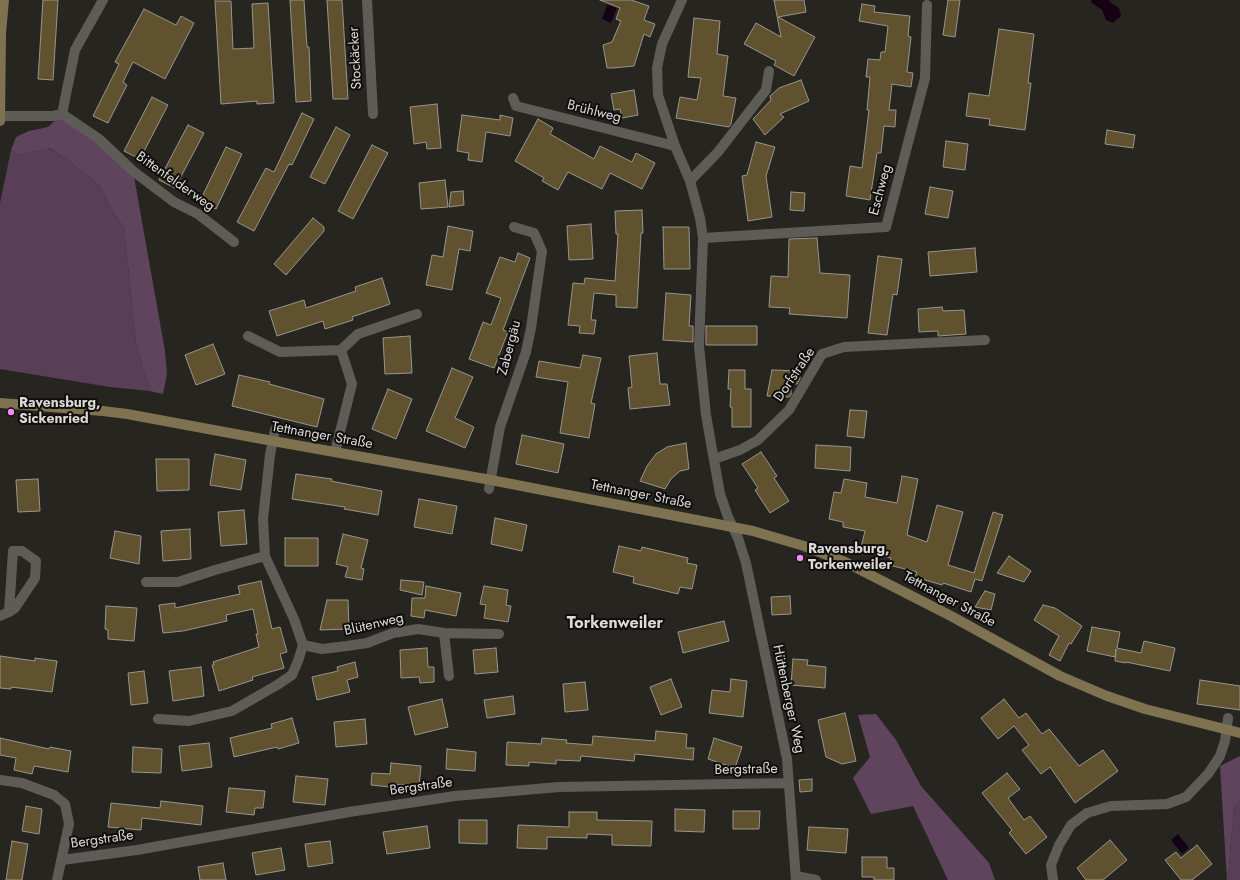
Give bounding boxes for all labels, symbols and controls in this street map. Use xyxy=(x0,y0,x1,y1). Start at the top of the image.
street label: Stockäcker xyxy=(346,26,366,90)
street label: Brühlweg xyxy=(565,97,623,127)
street label: Bittenfelderweg xyxy=(132,149,218,215)
street label: Eschweg xyxy=(866,163,896,217)
street label: Zabergäu xyxy=(495,319,525,377)
street label: Dorfstraße xyxy=(771,345,819,405)
place label: Ravensburg, Sickenried xyxy=(19,396,100,428)
marker: Ravensburg, Sickenried xyxy=(6,407,16,417)
street label: Tettnanger Straße xyxy=(270,419,374,453)
street label: Tettnanger Straße xyxy=(589,477,693,513)
place label: Ravensburg, Torkenweiler xyxy=(808,542,892,574)
marker: Ravensburg, Torkenweiler xyxy=(795,553,805,563)
street label: Tettnanger Straße xyxy=(900,569,998,631)
street label: Blütenweg xyxy=(343,610,405,640)
district label: Torkenweiler xyxy=(567,614,663,634)
street label: Hüttenberger Weg xyxy=(768,643,808,755)
street label: Bergstraße xyxy=(714,761,778,779)
street label: Bergstraße xyxy=(389,774,453,800)
street label: Bergstraße xyxy=(70,827,134,853)

